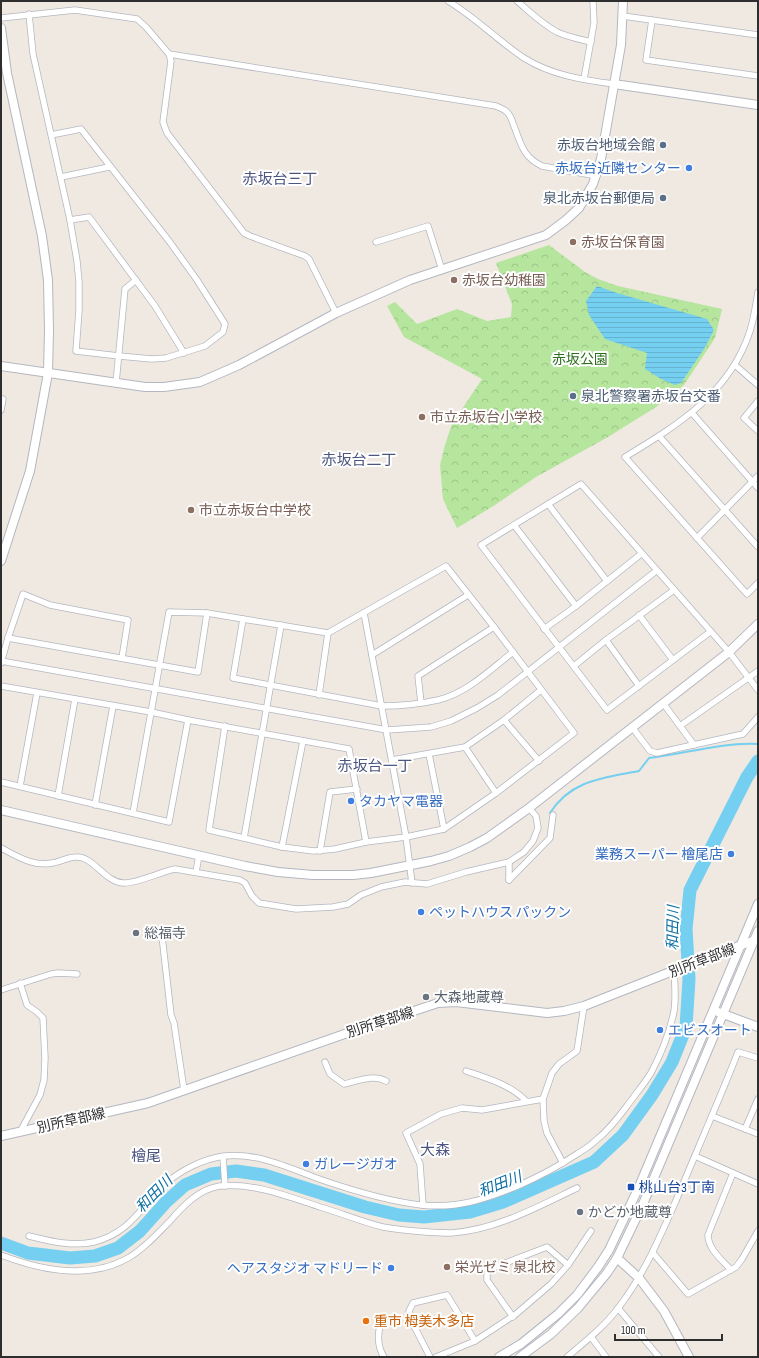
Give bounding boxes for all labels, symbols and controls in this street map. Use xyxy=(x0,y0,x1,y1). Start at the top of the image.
place label: 赤坂台地域会館 xyxy=(557,137,655,154)
marker: 赤坂台地域会館 xyxy=(658,140,668,150)
place label: 赤坂台近隣センター xyxy=(555,160,681,177)
marker: 赤坂台近隣センター xyxy=(684,163,694,173)
district label: 赤坂台三丁 xyxy=(242,170,318,189)
place label: 泉北赤坂台郵便局 xyxy=(543,190,655,207)
marker: 泉北赤坂台郵便局 xyxy=(658,193,668,203)
place label: 赤坂台保育園 xyxy=(581,234,665,251)
marker: 赤坂台保育園 xyxy=(568,237,578,247)
place label: 赤坂台幼稚園 xyxy=(462,272,546,289)
marker: 赤坂台幼稚園 xyxy=(449,275,459,285)
park label: 赤坂公園 xyxy=(552,351,608,368)
place label: 泉北警察署赤坂台交番 xyxy=(581,388,721,405)
marker: 泉北警察署赤坂台交番 xyxy=(568,391,578,401)
place label: 市立赤坂台小学校 xyxy=(430,409,542,426)
marker: 市立赤坂台小学校 xyxy=(417,412,427,422)
district label: 赤坂台二丁 xyxy=(321,451,397,470)
place label: 市立赤坂台中学校 xyxy=(199,502,311,519)
marker: 市立赤坂台中学校 xyxy=(186,505,196,515)
district label: 赤坂台一丁 xyxy=(337,757,413,776)
place label: タカヤマ電器 xyxy=(359,793,443,810)
marker: タカヤマ電器 xyxy=(346,796,356,806)
place label: 業務スーパー 檜尾店 xyxy=(595,846,723,863)
marker: 業務スーパー 檜尾店 xyxy=(726,849,736,859)
water label: 和田川 xyxy=(664,903,683,951)
place label: ペットハウス パックン xyxy=(429,904,571,921)
marker: ペットハウス パックン xyxy=(416,907,426,917)
place label: 総福寺 xyxy=(144,925,186,942)
marker: 総福寺 xyxy=(131,928,141,938)
street label: 別所草部線 xyxy=(666,940,738,981)
place label: 大森地蔵尊 xyxy=(434,989,504,1006)
marker: 大森地蔵尊 xyxy=(421,992,431,1002)
street label: 別所草部線 xyxy=(344,1004,416,1041)
place label: エビスオート xyxy=(668,1022,752,1039)
marker: エビスオート xyxy=(655,1025,665,1035)
street label: 別所草部線 xyxy=(35,1104,107,1137)
district label: 大森 xyxy=(420,1141,450,1160)
district label: 檜尾 xyxy=(131,1147,161,1166)
place label: ガレージガオ xyxy=(314,1156,398,1173)
marker: ガレージガオ xyxy=(301,1159,311,1169)
water label: 和田川 xyxy=(476,1167,526,1201)
water label: 和田川 xyxy=(132,1170,178,1217)
place label: 桃山台3丁南 xyxy=(639,1179,715,1196)
marker: 桃山台3丁南 xyxy=(626,1182,636,1192)
place label: かどか地蔵尊 xyxy=(588,1204,672,1221)
marker: かどか地蔵尊 xyxy=(575,1207,585,1217)
place label: 栄光ゼミ 泉北校 xyxy=(455,1259,555,1276)
place label: ヘアスタジオ マドリード xyxy=(227,1260,383,1277)
marker: 栄光ゼミ 泉北校 xyxy=(442,1262,452,1272)
marker: ヘアスタジオ マドリード xyxy=(386,1263,396,1273)
place label: 重市 栂美木多店 xyxy=(374,1313,474,1330)
marker: 重市 栂美木多店 xyxy=(361,1316,371,1326)
scale bar xyxy=(615,1316,722,1342)
text: 100 m xyxy=(621,1323,646,1338)

